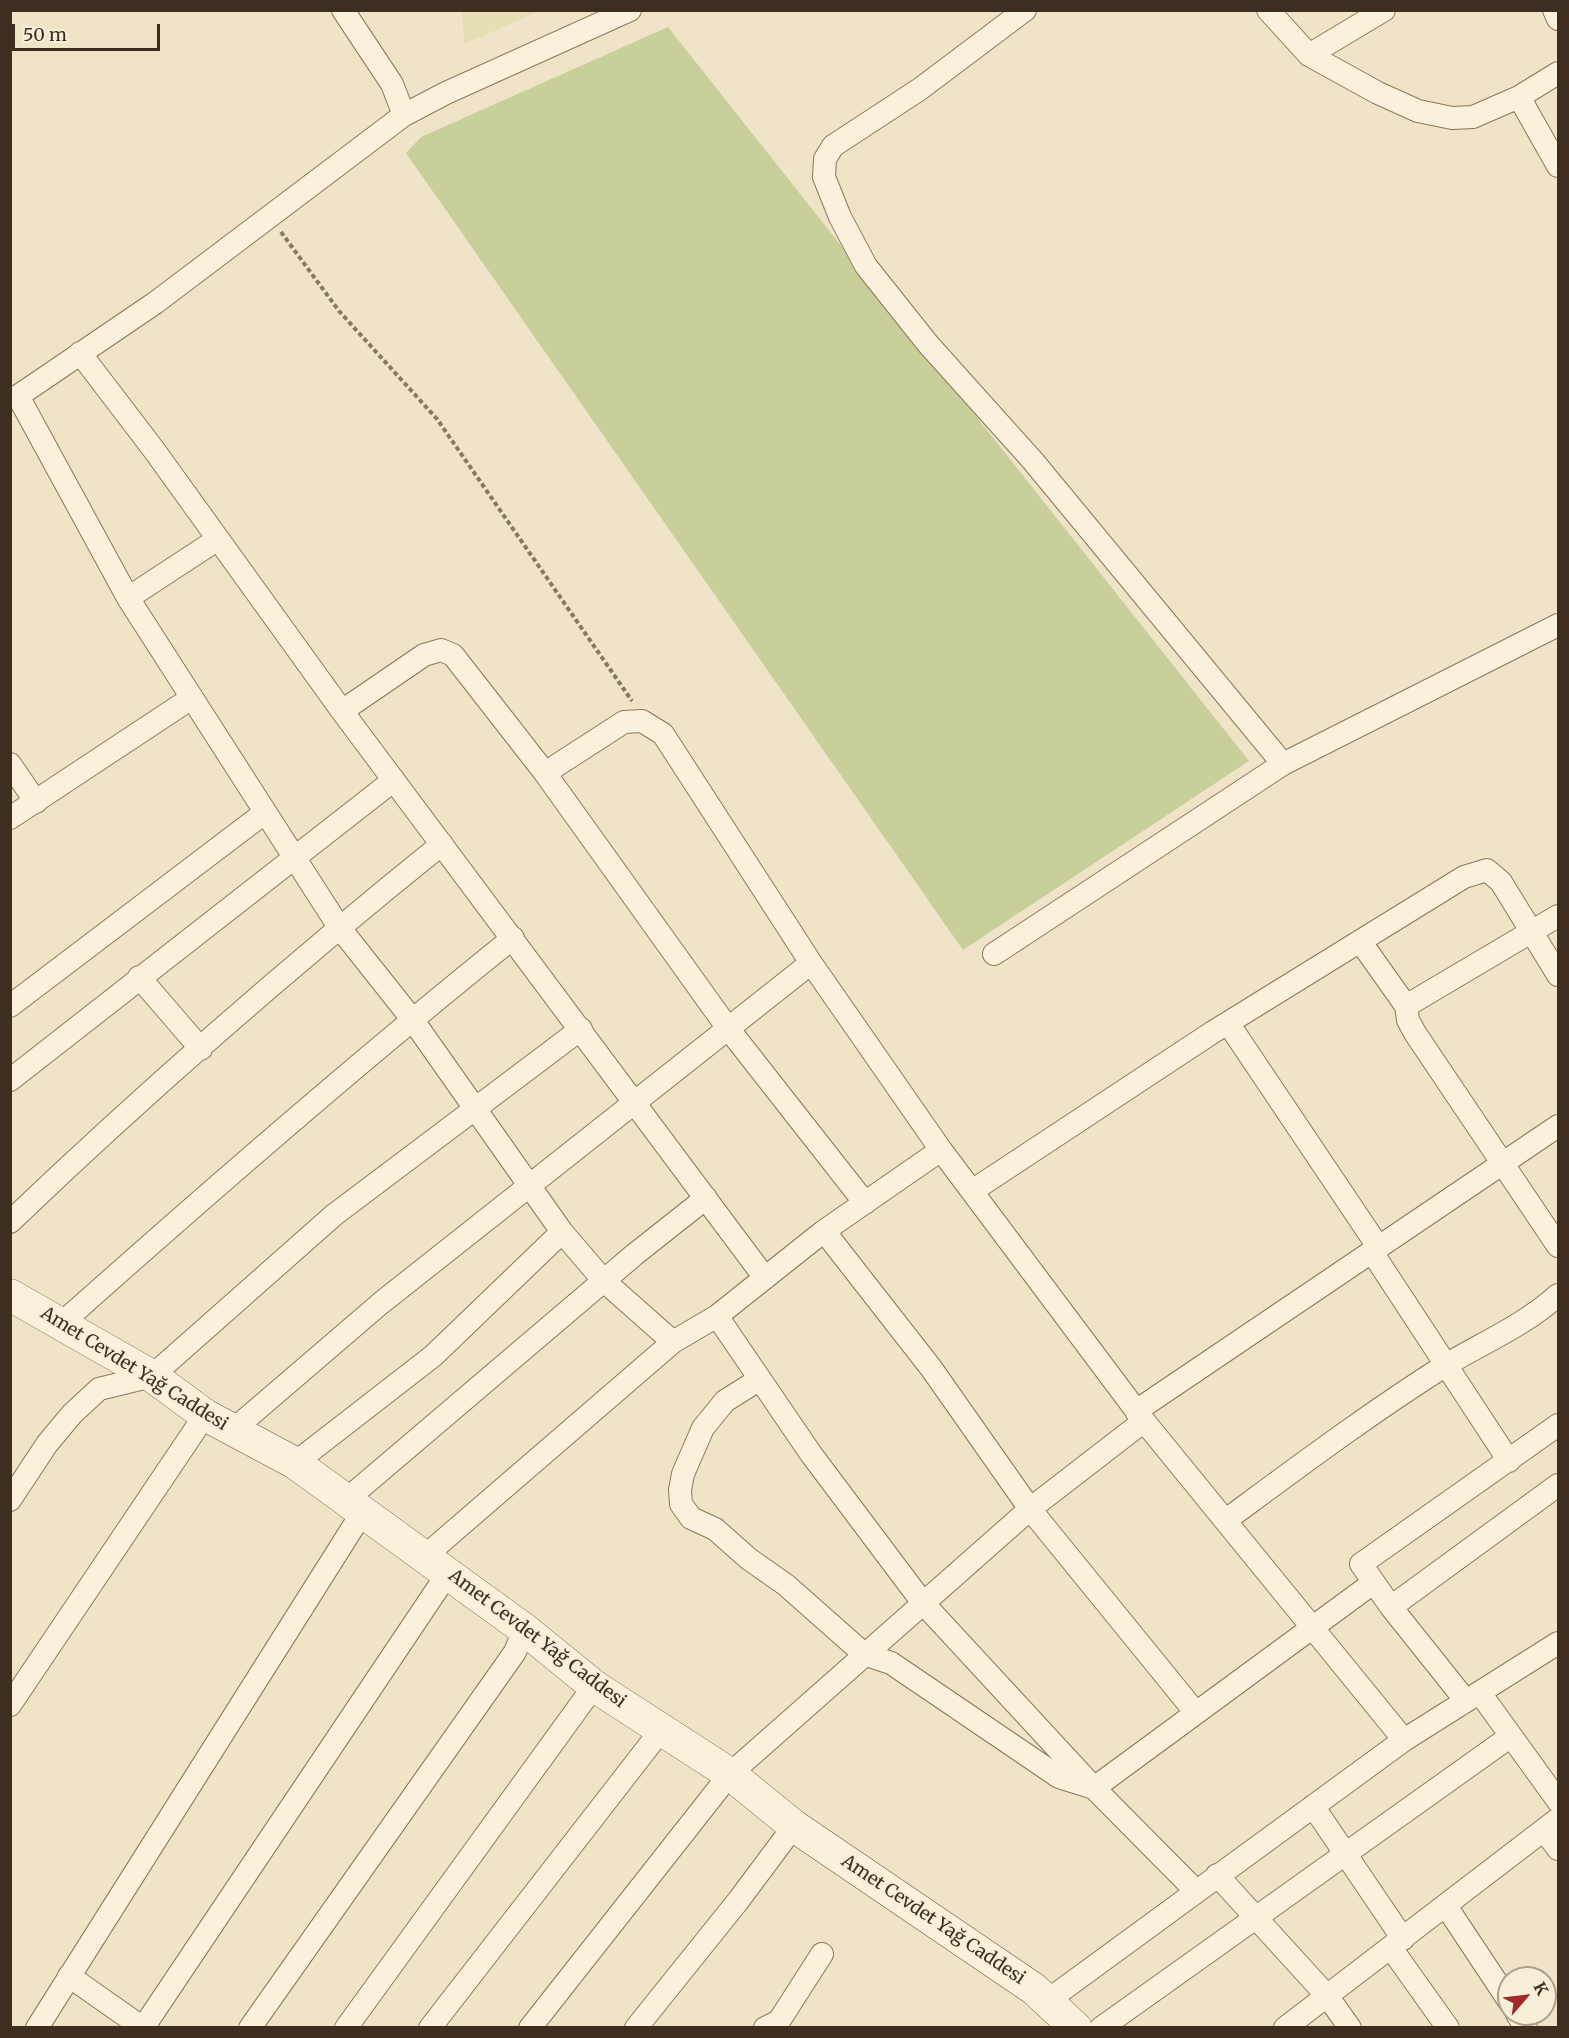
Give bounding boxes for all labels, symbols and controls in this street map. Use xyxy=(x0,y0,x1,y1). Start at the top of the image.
scale bar xyxy=(15,12,164,50)
text: 50 m xyxy=(23,23,67,46)
street label: Amet Cevdet Yağ Caddesi xyxy=(36,1302,232,1436)
street label: Amet Cevdet Yağ Caddesi xyxy=(444,1565,630,1713)
street label: Amet Cevdet Yağ Caddesi xyxy=(837,1850,1029,1990)
north arrow xyxy=(1497,1966,1557,2026)
text: K xyxy=(1529,1979,1553,1998)

